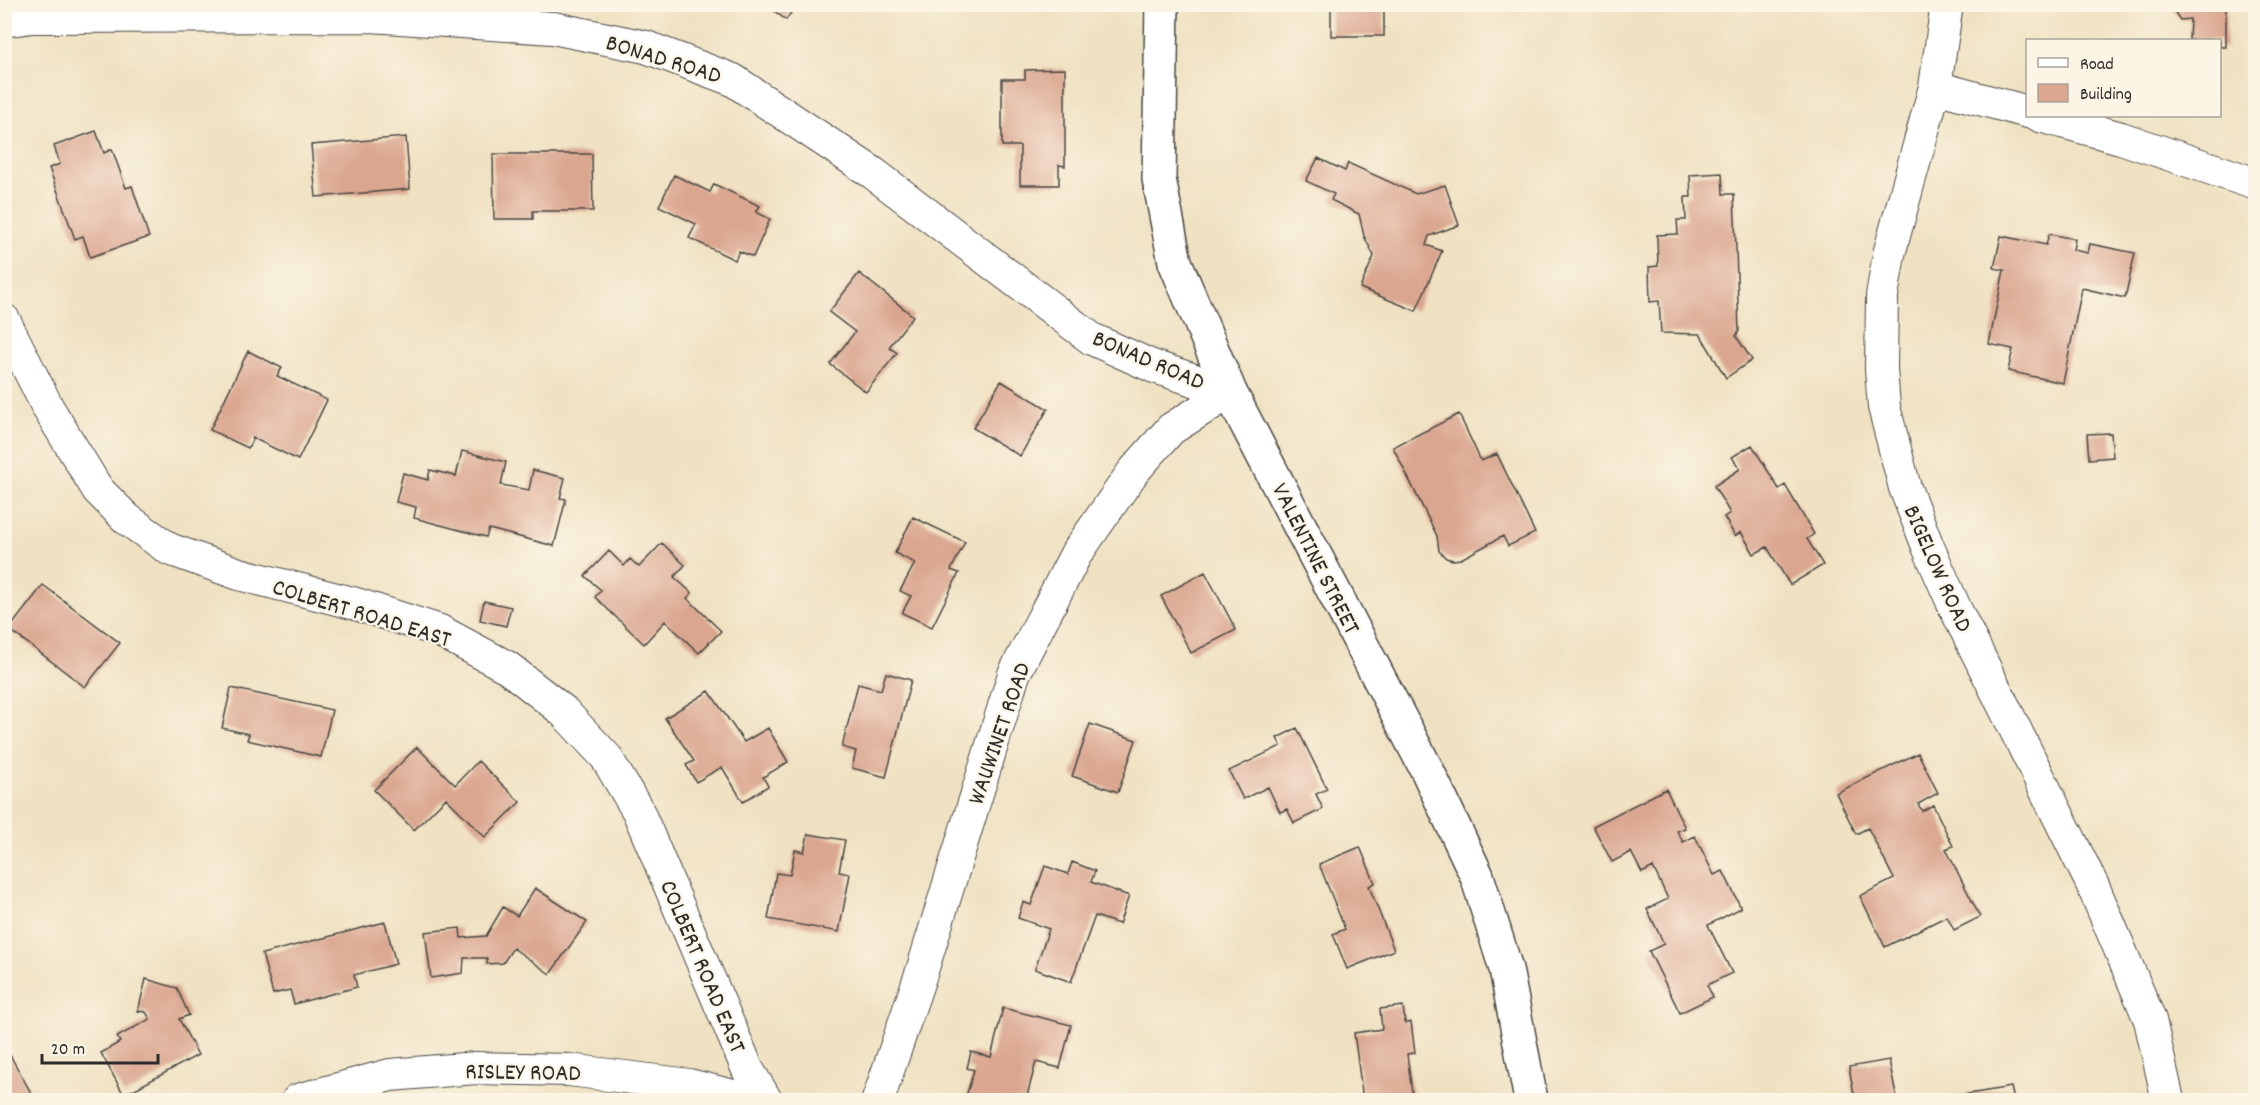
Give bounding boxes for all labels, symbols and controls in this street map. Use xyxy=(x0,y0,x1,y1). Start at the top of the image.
street label: BONAD ROAD xyxy=(601,27,725,95)
legend xyxy=(2026,39,2221,117)
text: Road xyxy=(2080,53,2114,78)
text: Building xyxy=(2080,83,2132,108)
street label: BONAD ROAD xyxy=(1086,323,1209,401)
street label: VALENTINE STREET xyxy=(1262,478,1367,641)
street label: BIGELOW ROAD xyxy=(1893,500,1979,638)
street label: COLBERT ROAD EAST xyxy=(268,572,455,658)
street label: WAUWINET ROAD xyxy=(961,658,1041,810)
street label: COLBERT ROAD EAST xyxy=(649,875,753,1059)
scale bar xyxy=(42,1027,158,1065)
text: 20 m xyxy=(51,1038,85,1063)
street label: RISLEY ROAD xyxy=(465,1056,581,1092)

